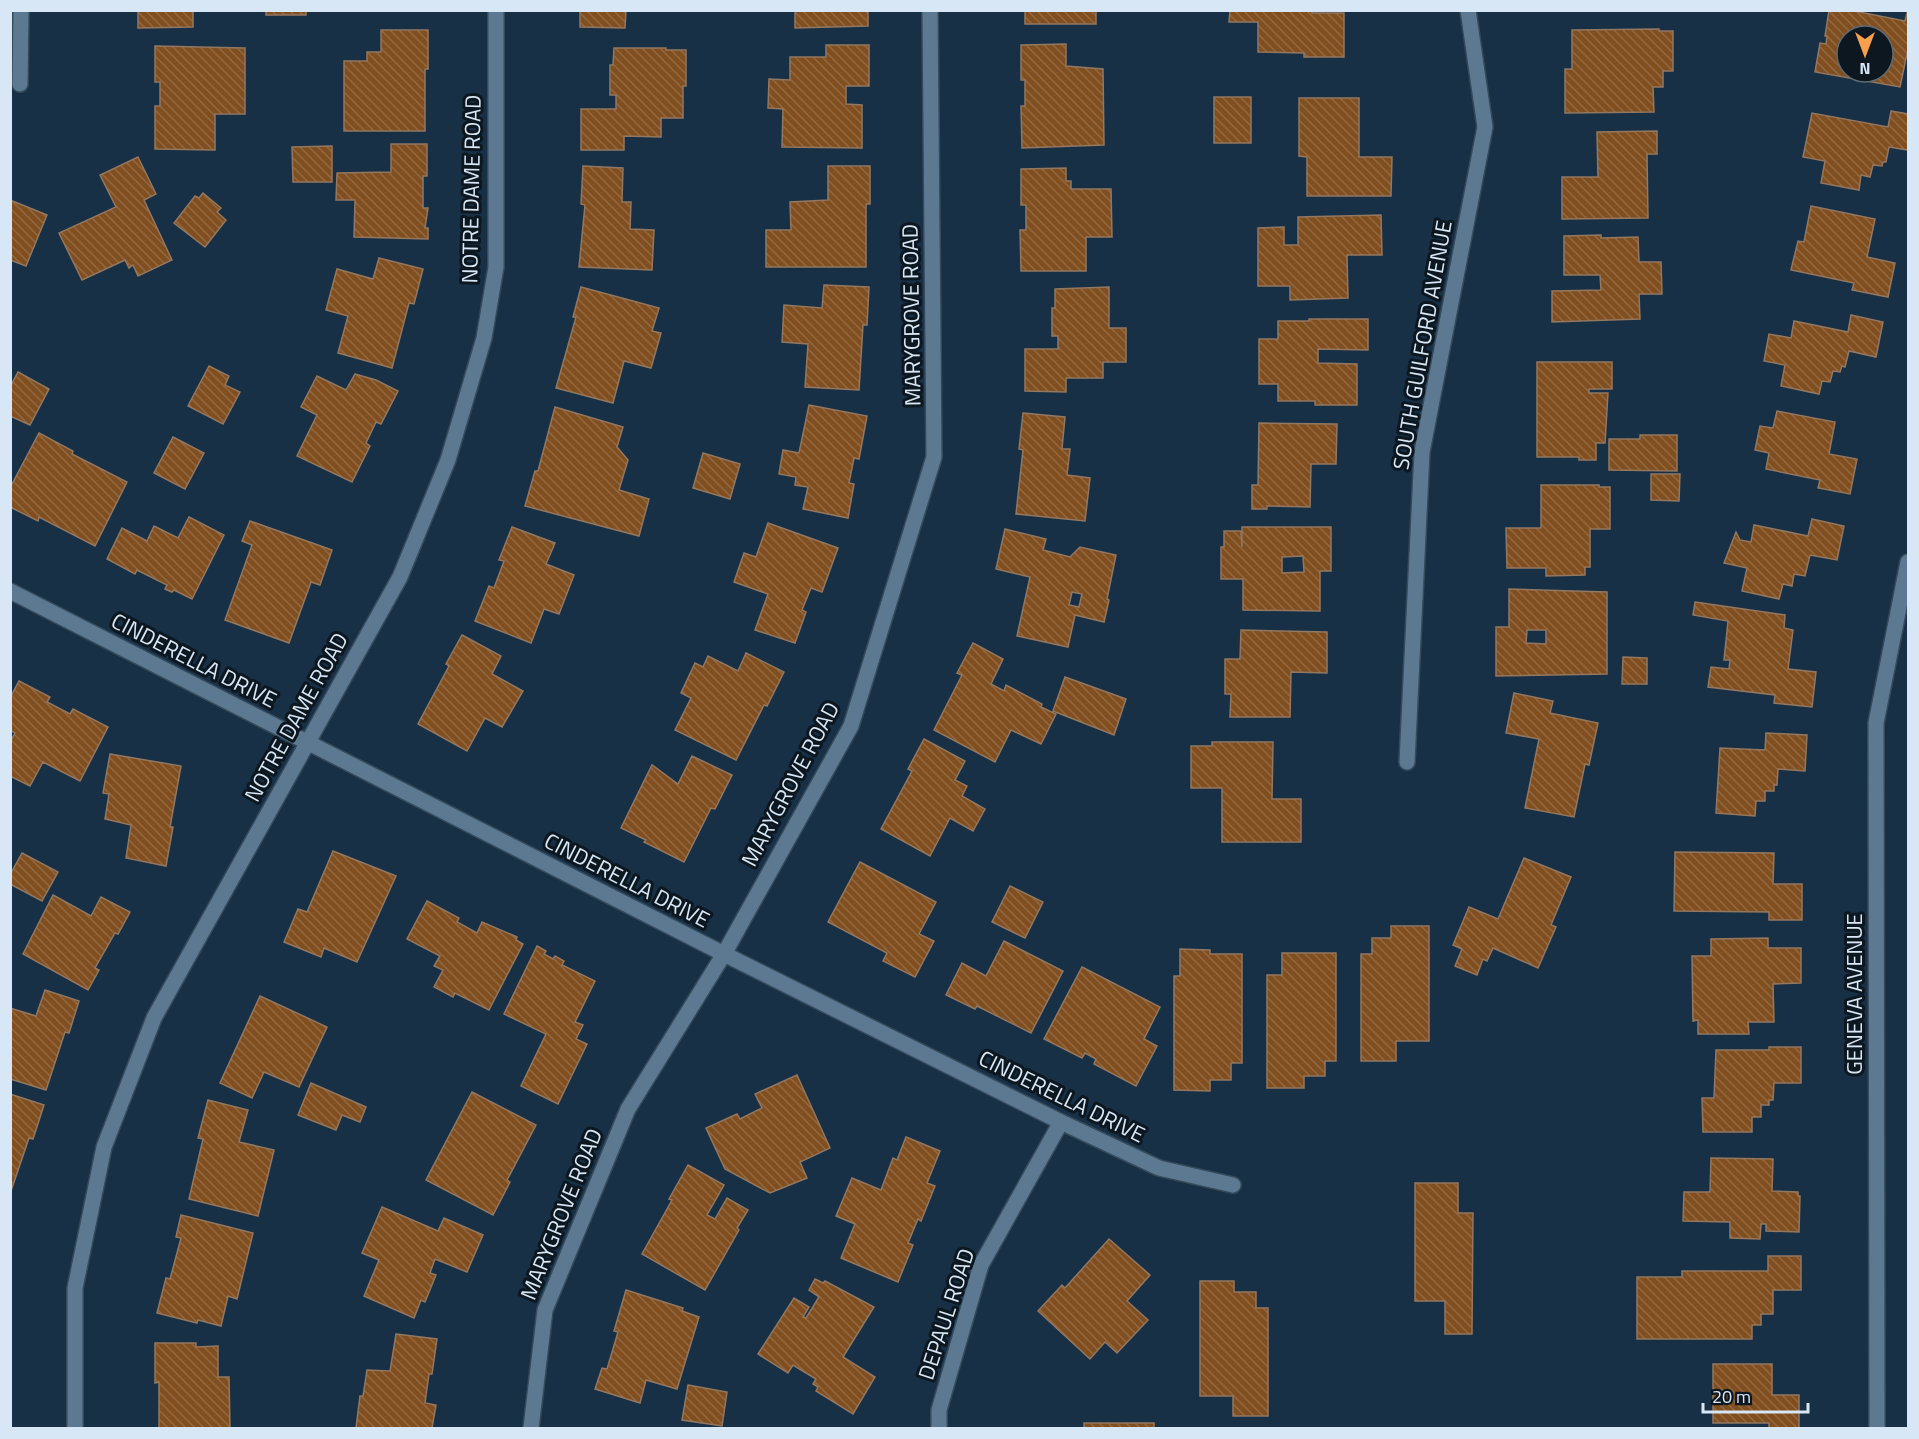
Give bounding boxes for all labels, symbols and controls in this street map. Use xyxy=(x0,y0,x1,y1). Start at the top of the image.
north arrow xyxy=(1835,24,1895,84)
text: N xyxy=(1859,57,1871,81)
street label: NOTRE DAME ROAD xyxy=(452,94,490,284)
street label: SOUTH GUILFORD AVENUE xyxy=(1383,218,1461,472)
street label: MARYGROVE ROAD xyxy=(892,224,930,406)
street label: CINDERELLA DRIVE xyxy=(105,604,283,716)
street label: NOTRE DAME ROAD xyxy=(235,626,357,808)
street label: MARYGROVE ROAD xyxy=(732,696,848,872)
street label: CINDERELLA DRIVE xyxy=(538,824,716,936)
street label: GENEVA AVENUE xyxy=(1837,913,1871,1075)
street label: CINDERELLA DRIVE xyxy=(973,1041,1151,1151)
street label: MARYGROVE ROAD xyxy=(511,1123,611,1305)
street label: DEPAUL ROAD xyxy=(909,1244,983,1384)
scale bar xyxy=(1703,1376,1808,1414)
text: 20 m xyxy=(1712,1383,1751,1410)

